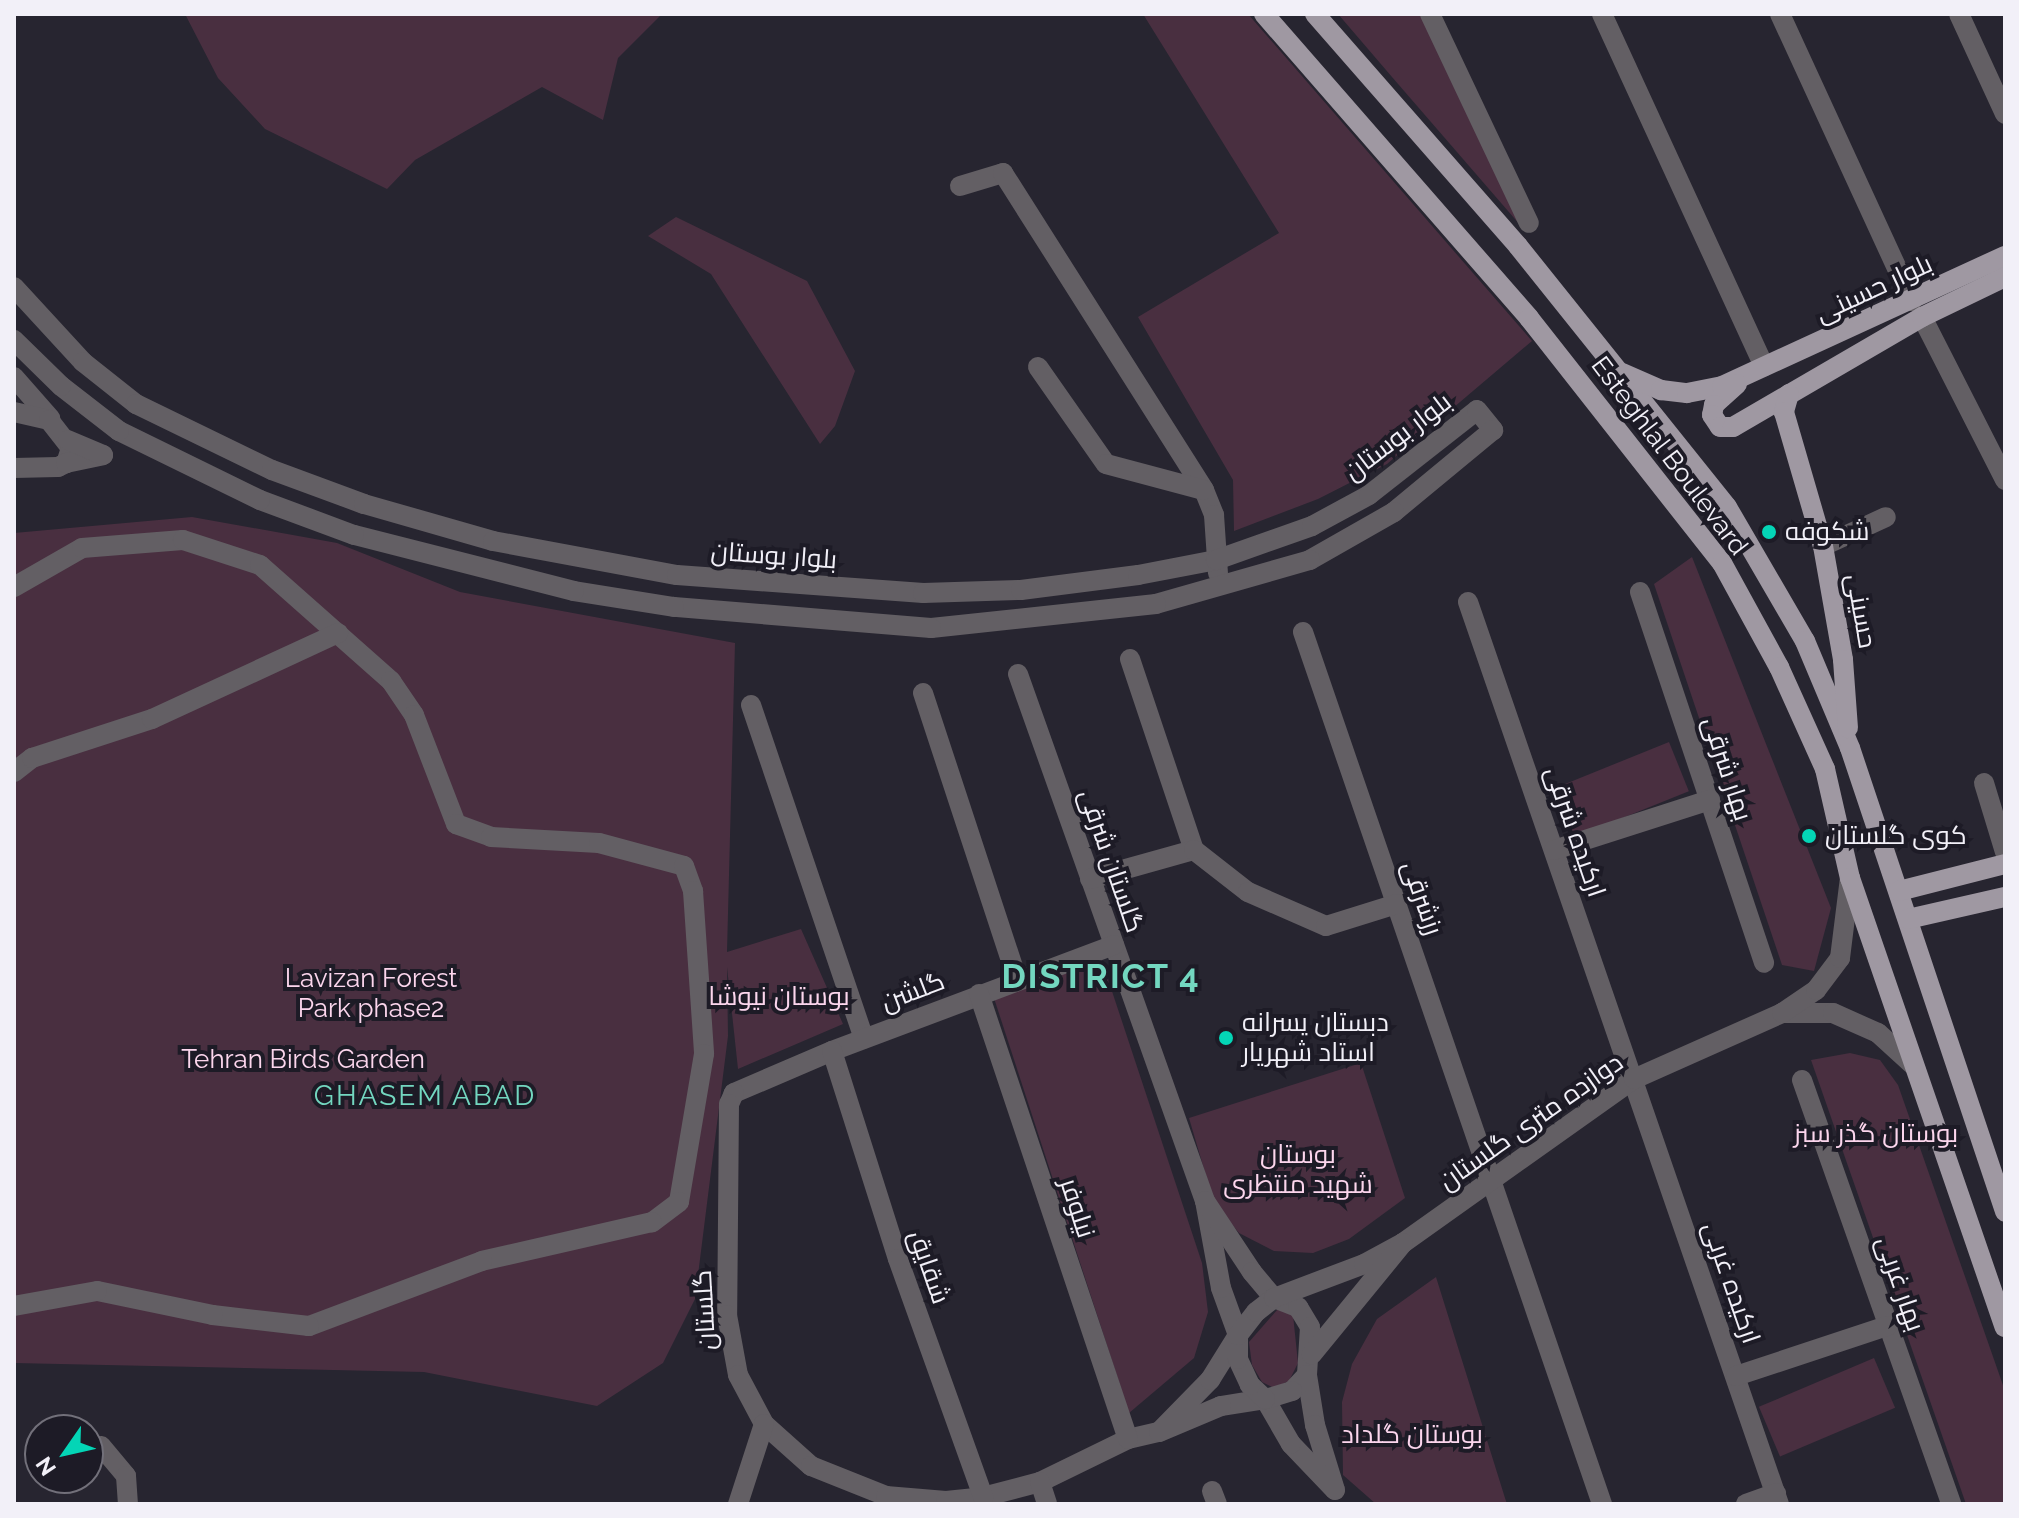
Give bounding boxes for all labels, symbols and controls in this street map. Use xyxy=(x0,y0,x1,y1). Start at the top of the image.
street label: بلوار حسینی xyxy=(1811,248,1937,330)
street label: Esteghlal Boulevard xyxy=(1584,350,1754,562)
street label: بلوار بوستان xyxy=(1338,386,1458,488)
place label: شکوفه xyxy=(1785,516,1869,548)
marker: شکوفه xyxy=(1760,523,1778,541)
street label: بلوار بوستان xyxy=(710,536,838,576)
street label: حسینی xyxy=(1839,571,1883,651)
street label: بهار شرقی xyxy=(1696,713,1758,825)
street label: ارکیده شرقی xyxy=(1538,763,1612,901)
street label: گلستان شرقی xyxy=(1072,785,1150,937)
place label: کوی گلستان xyxy=(1825,820,1967,852)
marker: کوی گلستان xyxy=(1800,827,1818,845)
street label: رزشرقی xyxy=(1395,857,1449,939)
district label: DISTRICT 4 xyxy=(1001,957,1201,997)
park label: Lavizan Forest Park phase2 xyxy=(285,963,457,1024)
street label: گلشن xyxy=(877,966,949,1018)
park label: بوستان نیوشا xyxy=(708,981,850,1013)
place label: دبستان پسرانه استاد شهريار xyxy=(1242,1007,1389,1068)
marker: دبستان پسرانه استاد شهريار xyxy=(1217,1029,1235,1047)
park label: Tehran Birds Garden xyxy=(181,1044,425,1076)
street label: دوازده متری گلستان xyxy=(1433,1047,1629,1197)
district label: GHASEM ABAD xyxy=(313,1079,537,1113)
park label: بوستان گذر سبز xyxy=(1794,1118,1958,1150)
park label: بوستان شهید منتظری xyxy=(1223,1139,1373,1200)
street label: نیلوفر xyxy=(1053,1174,1101,1242)
street label: ارکیده غربی xyxy=(1696,1218,1766,1348)
street label: شقایق xyxy=(902,1226,956,1308)
street label: بهار غربی xyxy=(1869,1232,1931,1336)
street label: گلستان xyxy=(687,1269,723,1351)
north arrow xyxy=(24,1414,104,1494)
park label: بوستان گلداد xyxy=(1341,1419,1483,1451)
text: N xyxy=(30,1452,61,1481)

